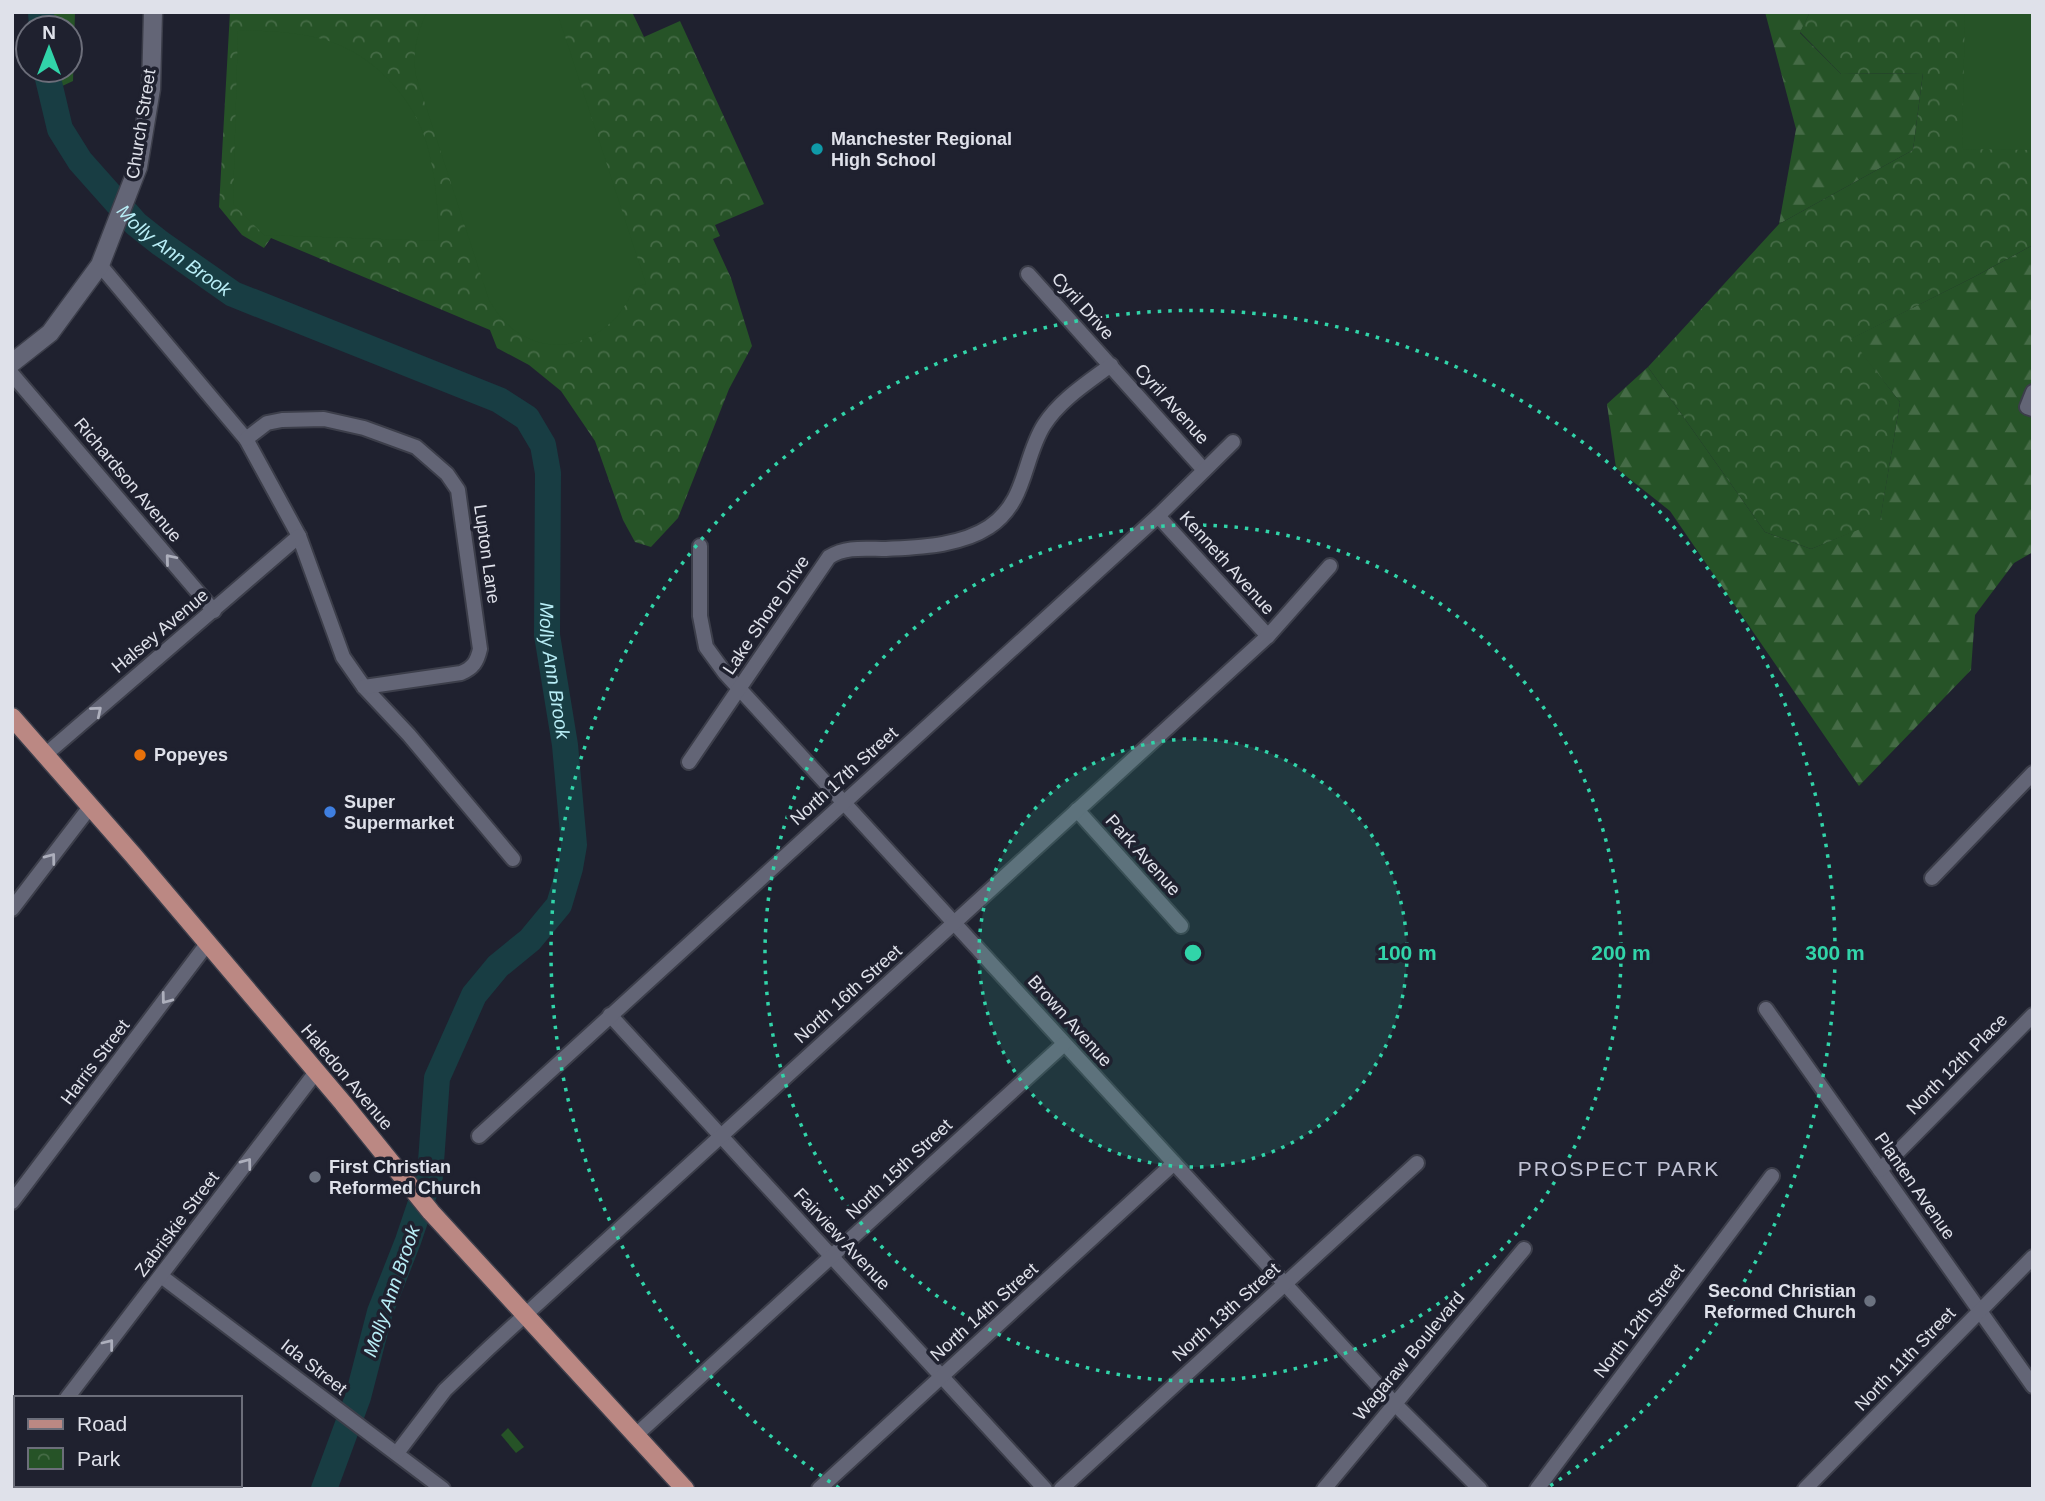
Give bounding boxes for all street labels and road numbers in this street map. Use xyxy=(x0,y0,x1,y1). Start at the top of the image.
street label: Church Street xyxy=(122,68,160,180)
street label: Cyril Drive xyxy=(1048,268,1118,344)
street label: Cyril Avenue xyxy=(1131,360,1213,448)
street label: Richardson Avenue xyxy=(70,414,186,546)
street label: Lupton Lane xyxy=(470,503,504,605)
street label: Kenneth Avenue xyxy=(1175,507,1279,619)
street label: Lake Shore Drive xyxy=(719,552,813,678)
street label: Halsey Avenue xyxy=(108,585,212,677)
street label: North 17th Street xyxy=(786,723,902,829)
street label: Park Avenue xyxy=(1102,811,1184,899)
street label: North 16th Street xyxy=(790,941,906,1047)
street label: Brown Avenue xyxy=(1024,971,1116,1071)
street label: North 12th Place xyxy=(1903,1010,2011,1118)
street label: Harris Street xyxy=(57,1016,133,1108)
street label: Haledon Avenue xyxy=(297,1020,397,1134)
street label: North 15th Street xyxy=(842,1115,956,1223)
street label: Planten Avenue xyxy=(1871,1129,1959,1243)
street label: Zabriskie Street xyxy=(131,1168,223,1280)
street label: Fairview Avenue xyxy=(790,1184,894,1294)
street label: North 14th Street xyxy=(926,1259,1042,1365)
street label: North 13th Street xyxy=(1168,1259,1284,1365)
street label: North 12th Street xyxy=(1590,1260,1688,1382)
street label: Wagaraw Boulevard xyxy=(1349,1288,1469,1424)
street label: North 11th Street xyxy=(1851,1303,1959,1415)
street label: Ida Street xyxy=(277,1335,351,1399)

